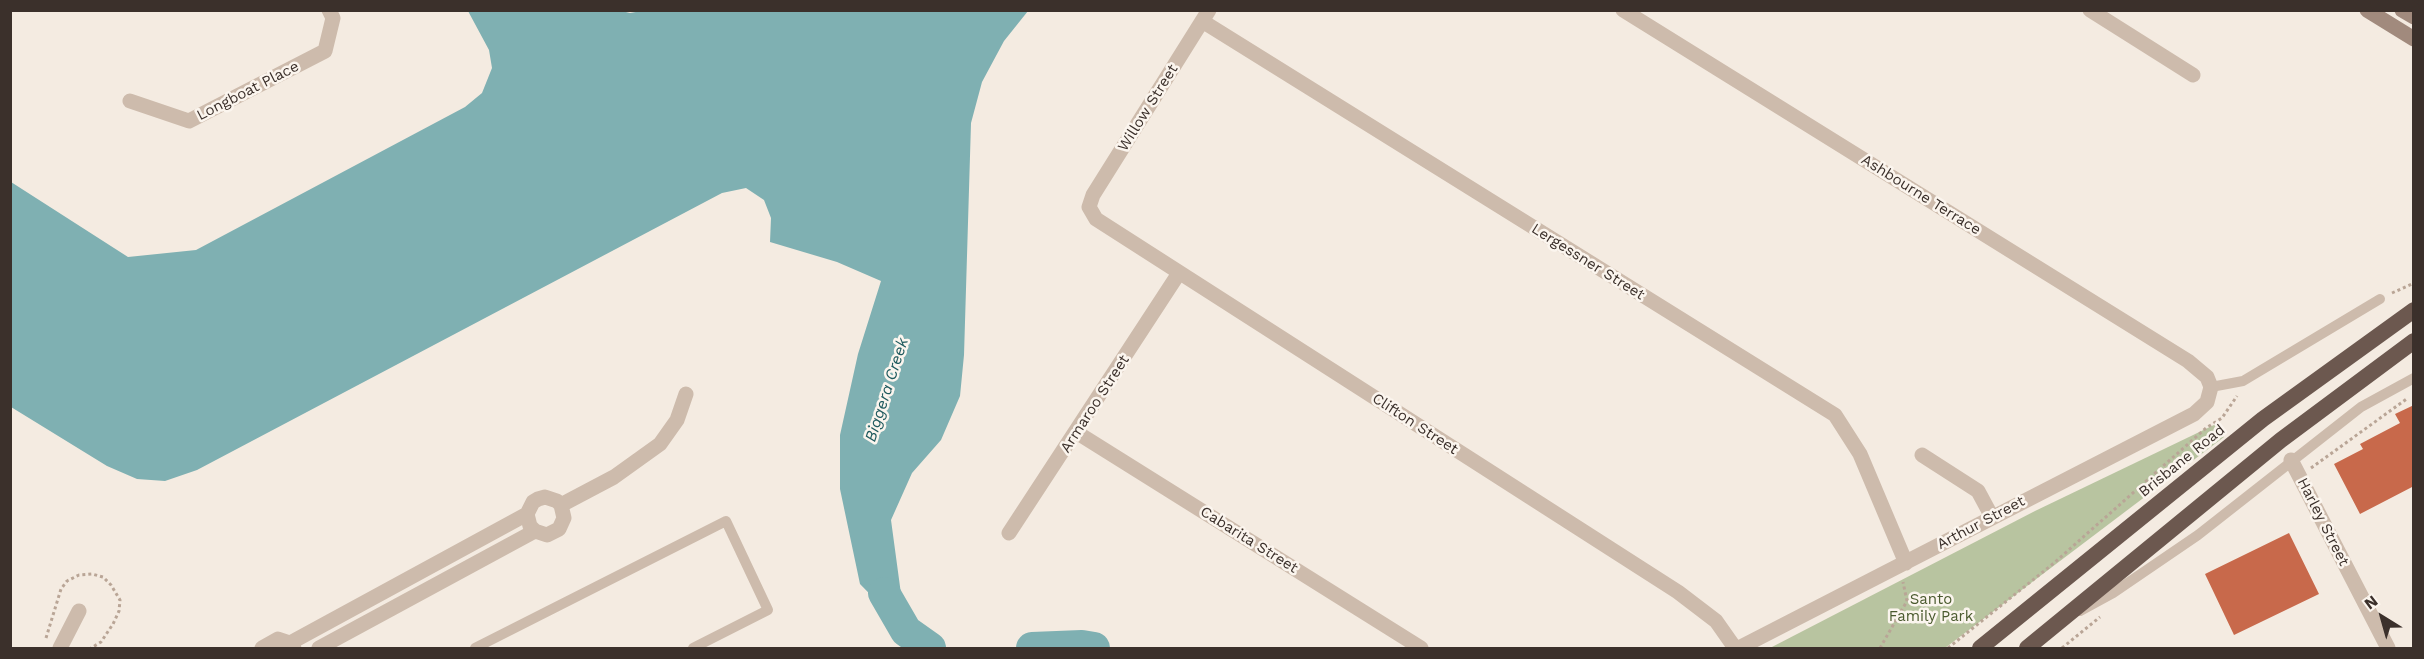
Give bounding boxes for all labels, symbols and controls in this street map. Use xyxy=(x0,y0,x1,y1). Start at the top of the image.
street label: Longboat Place xyxy=(194,57,302,125)
street label: Willow Street xyxy=(1114,61,1182,155)
street label: Ashbourne Terrace xyxy=(1858,151,1984,239)
street label: Lergessner Street xyxy=(1528,220,1648,304)
water label: Biggera Creek xyxy=(861,336,913,444)
street label: Armaroo Street xyxy=(1057,352,1133,456)
street label: Clifton Street xyxy=(1369,390,1461,458)
street label: Brisbane Road xyxy=(2135,421,2229,501)
street label: Harley Street xyxy=(2293,475,2353,569)
street label: Arthur Street xyxy=(1934,492,2028,554)
street label: Cabarita Street xyxy=(1197,503,1301,577)
north arrow xyxy=(2352,587,2412,647)
park label: Santo Family Park xyxy=(1889,591,1973,626)
text: N xyxy=(2360,591,2381,613)

